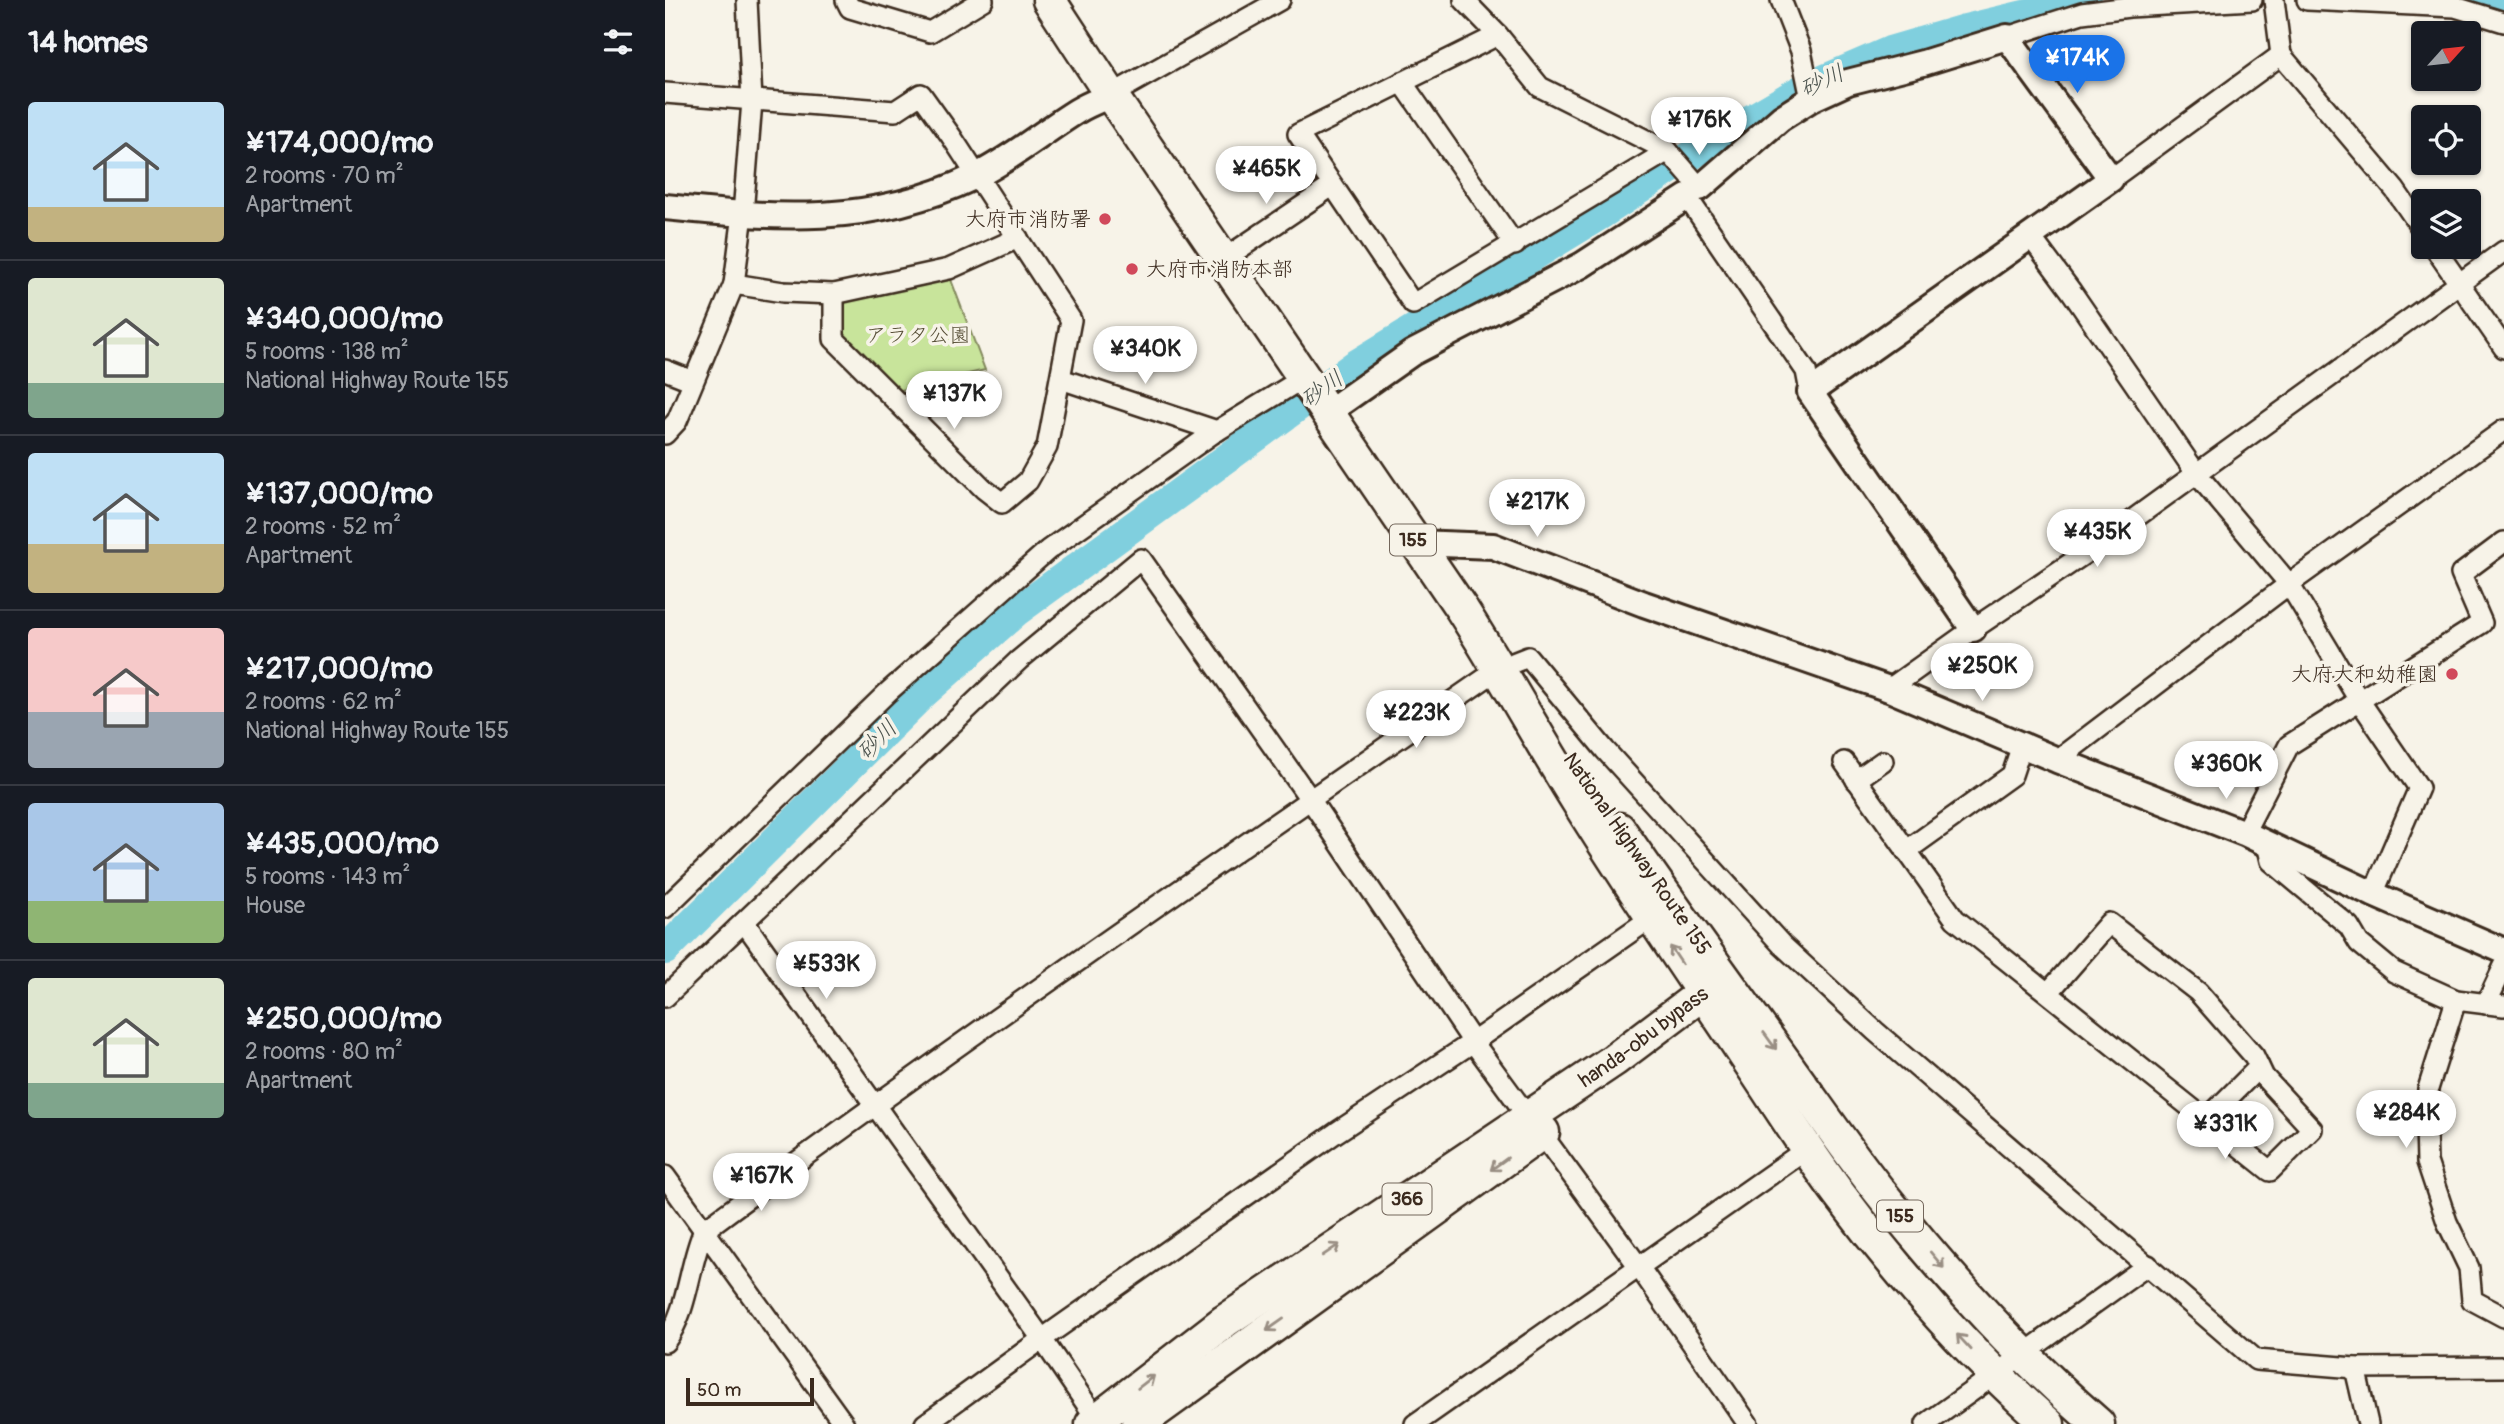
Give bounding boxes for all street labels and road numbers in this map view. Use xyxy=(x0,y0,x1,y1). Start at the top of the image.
road number: 155 xyxy=(1390,524,1436,555)
street label: National Highway Route 155 xyxy=(1557,747,1717,961)
street label: handa-obu bypass xyxy=(1573,980,1714,1093)
road number: 366 xyxy=(1383,1184,1431,1214)
road number: 155 xyxy=(1877,1200,1923,1232)

